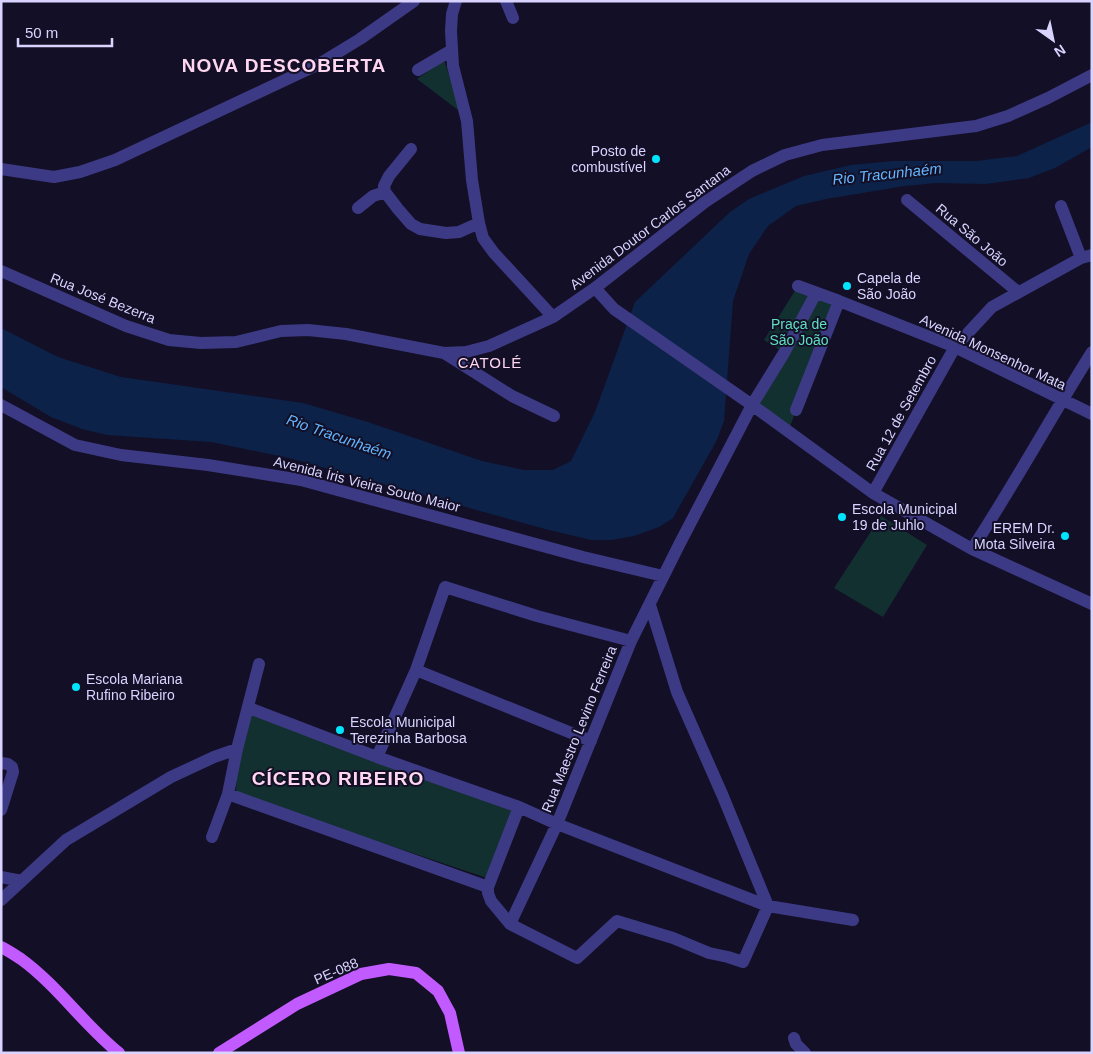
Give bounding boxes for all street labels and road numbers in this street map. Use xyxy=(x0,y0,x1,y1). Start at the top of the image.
street label: Avenida Doutor Carlos Santana xyxy=(567,161,734,293)
street label: Rua São João xyxy=(933,200,1011,270)
street label: Rua José Bezerra xyxy=(48,270,158,326)
street label: Avenida Monsenhor Mata xyxy=(917,311,1069,393)
street label: Rua 12 de Setembro xyxy=(863,352,939,473)
street label: Avenida Íris Vieira Souto Maior xyxy=(272,453,462,515)
street label: Rua Maestro Levino Ferreira xyxy=(538,643,620,815)
street label: PE-088 xyxy=(311,954,361,987)

